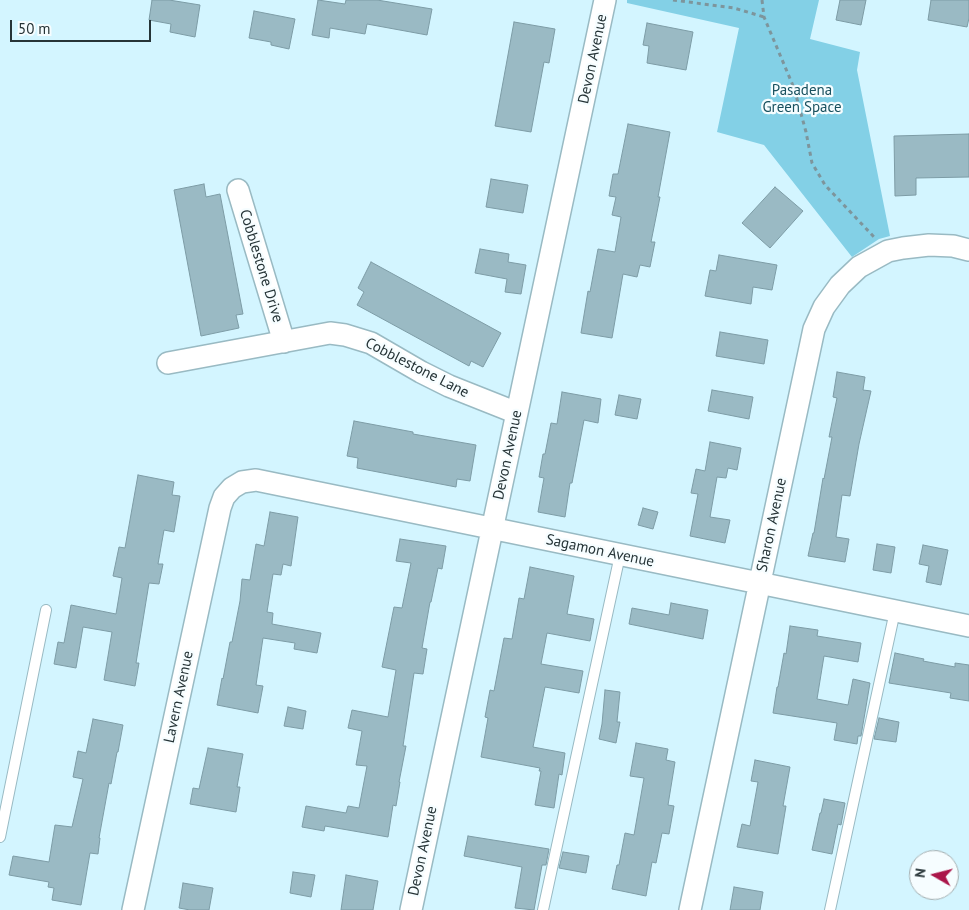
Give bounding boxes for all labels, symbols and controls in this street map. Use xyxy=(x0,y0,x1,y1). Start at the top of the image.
scale bar xyxy=(12,10,154,42)
street label: Devon Avenue xyxy=(575,12,611,106)
text: 50 m xyxy=(18,19,51,38)
park label: Pasadena Green Space xyxy=(762,82,842,117)
street label: Cobblestone Drive xyxy=(235,207,287,325)
street label: Cobblestone Lane xyxy=(362,334,472,402)
street label: Devon Avenue xyxy=(490,408,526,502)
street label: Sharon Avenue xyxy=(753,476,791,574)
street label: Sagamon Avenue xyxy=(544,531,656,571)
street label: Lavern Avenue xyxy=(160,649,198,745)
street label: Devon Avenue xyxy=(405,804,441,898)
north arrow xyxy=(909,850,959,900)
text: N xyxy=(911,867,930,879)

